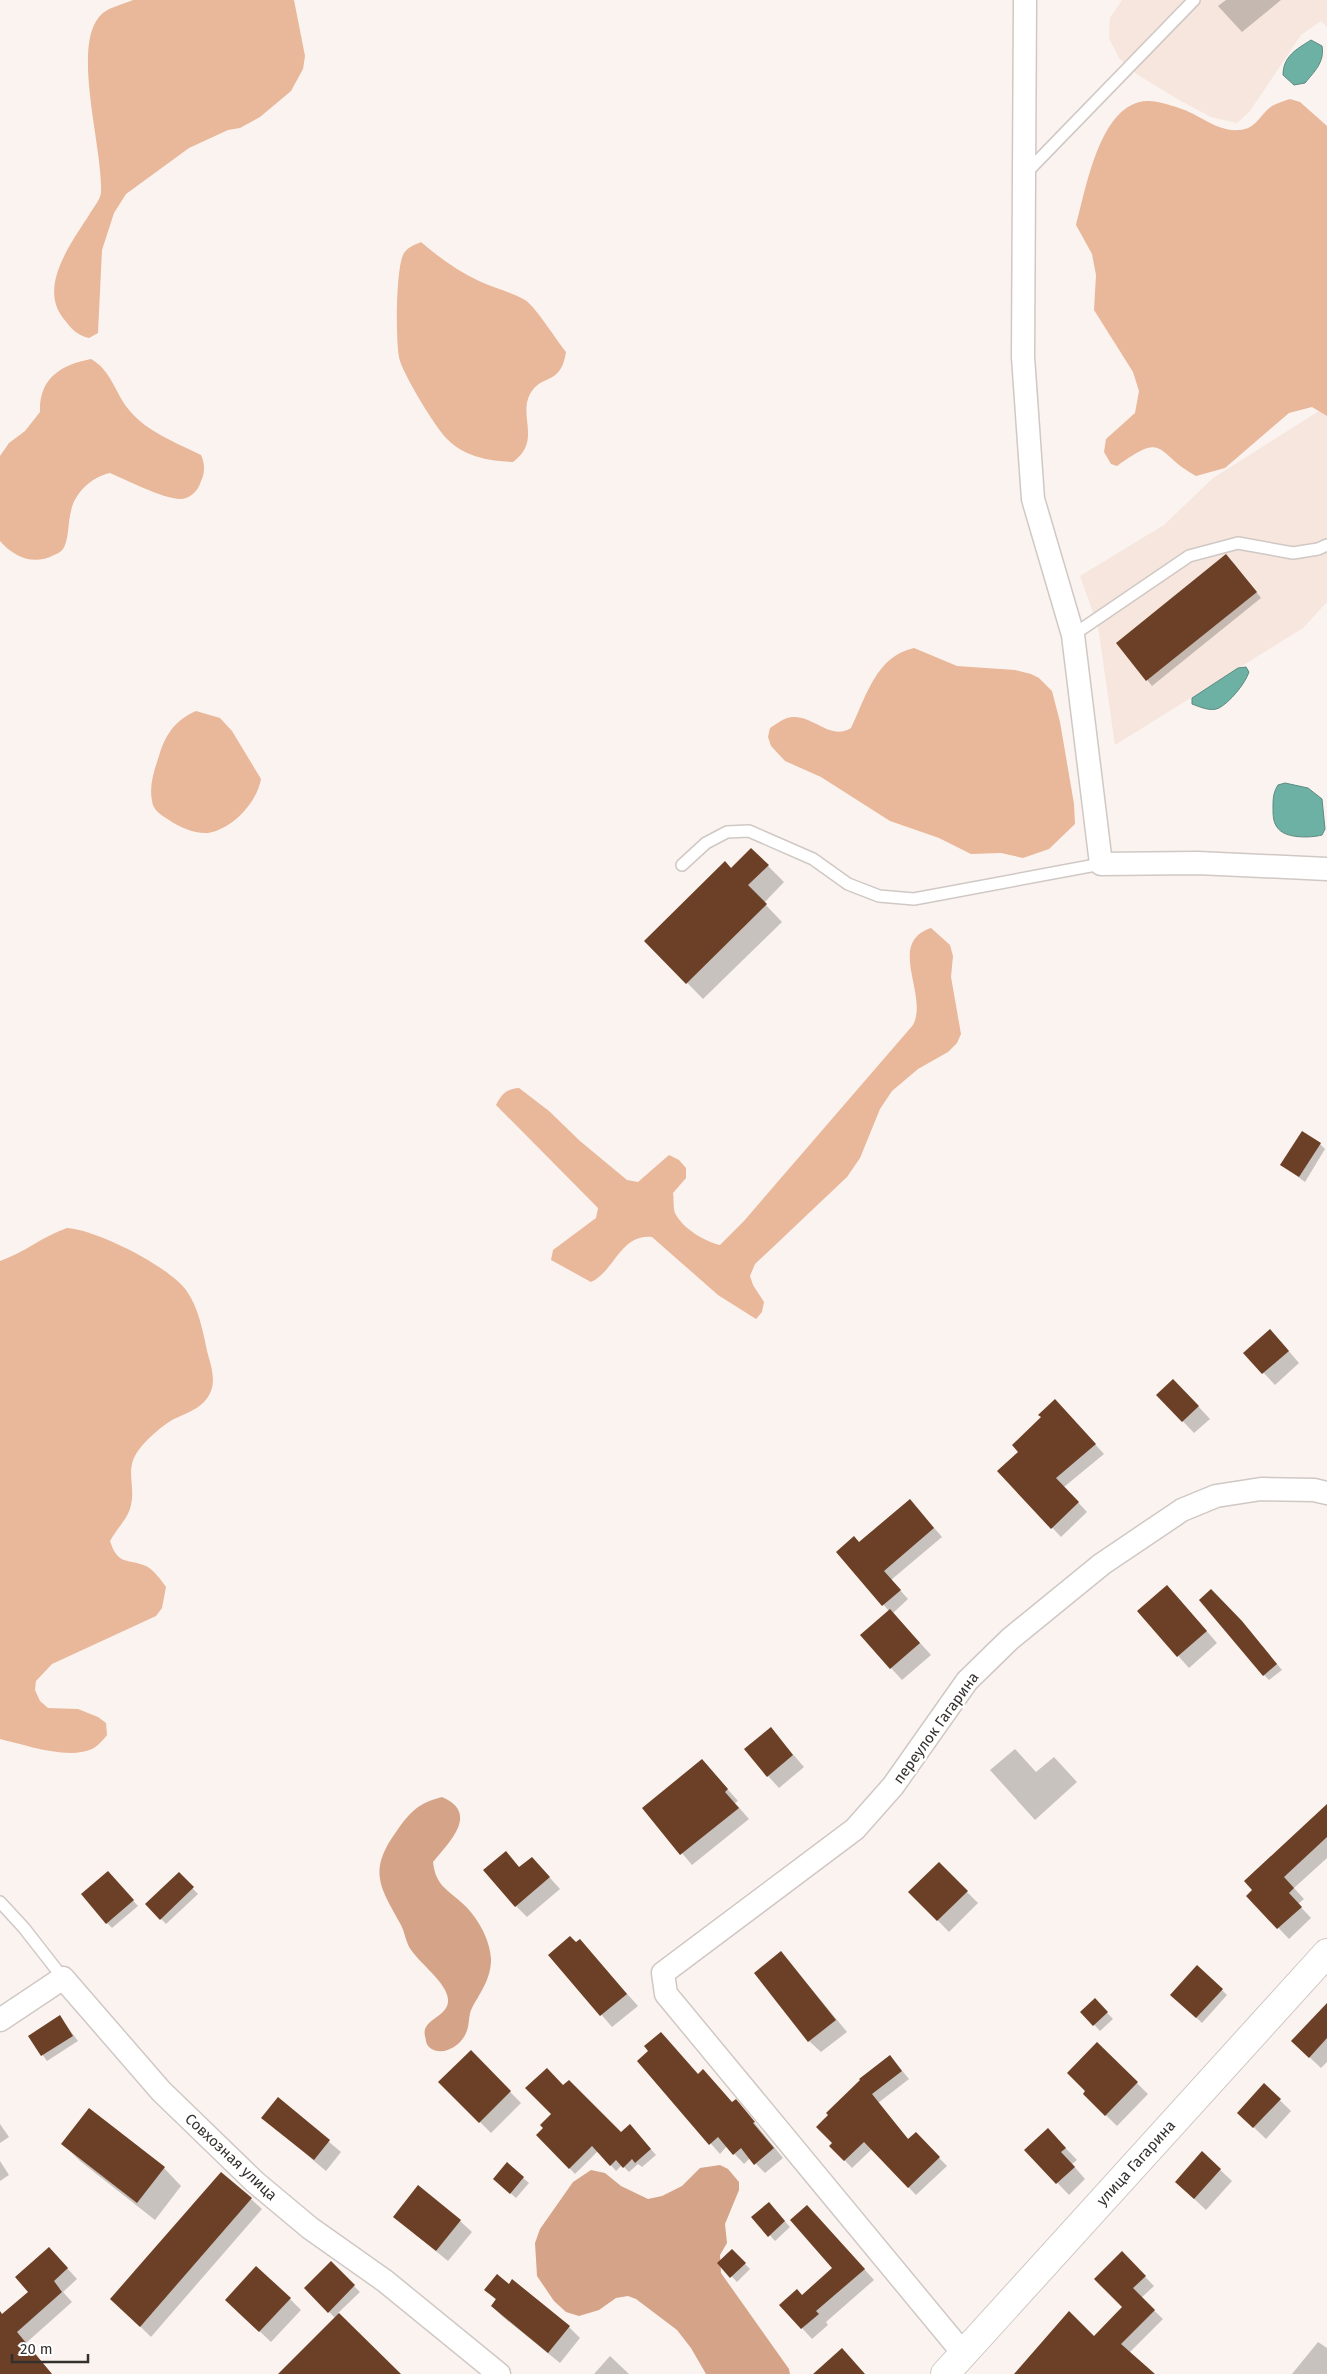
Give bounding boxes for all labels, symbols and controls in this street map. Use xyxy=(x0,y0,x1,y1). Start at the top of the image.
street label: переулок Гагарина xyxy=(889,1669,983,1787)
street label: Совхозная улица xyxy=(181,2110,281,2204)
street label: улица Гагарина xyxy=(1093,2116,1179,2210)
scale bar xyxy=(12,2332,89,2364)
text: 20 m xyxy=(20,2340,53,2358)

